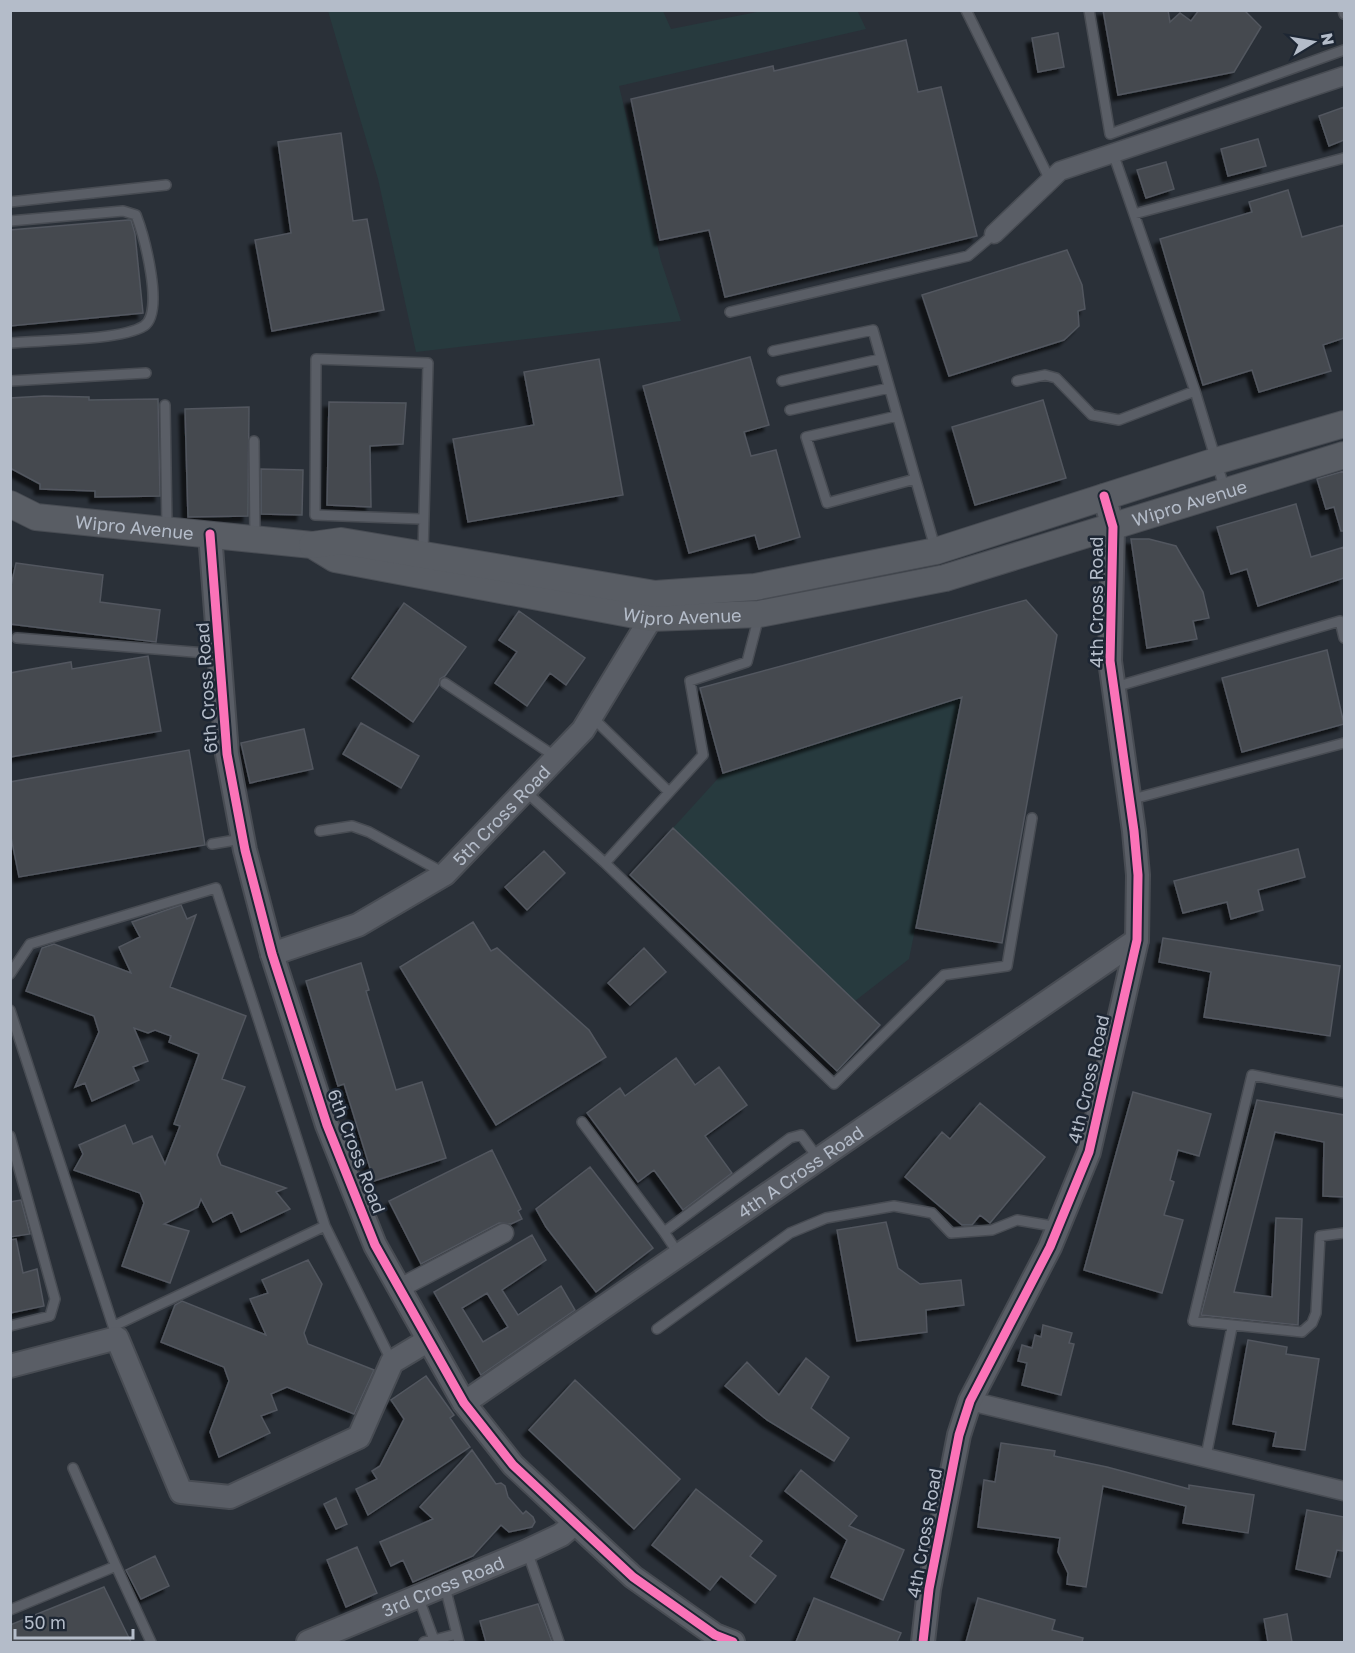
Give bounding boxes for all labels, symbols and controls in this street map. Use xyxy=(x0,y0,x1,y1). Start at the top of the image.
north arrow xyxy=(1283,12,1343,72)
text: N xyxy=(1317,31,1339,47)
street label: Wipro Avenue xyxy=(1129,475,1249,531)
street label: Wipro Avenue xyxy=(74,510,195,544)
street label: 4th Cross Road xyxy=(1085,536,1107,668)
street label: Wipro Avenue xyxy=(621,602,742,630)
street label: 6th Cross Road xyxy=(190,622,222,754)
street label: 5th Cross Road xyxy=(448,760,555,870)
street label: 4th Cross Road xyxy=(1063,1013,1113,1145)
street label: 6th Cross Road xyxy=(323,1086,391,1216)
street label: 4th A Cross Road xyxy=(733,1121,867,1223)
street label: 4th Cross Road xyxy=(902,1466,946,1600)
street label: 3rd Cross Road xyxy=(378,1551,507,1621)
scale bar xyxy=(15,1602,134,1640)
text: 50 m xyxy=(24,1611,66,1633)

